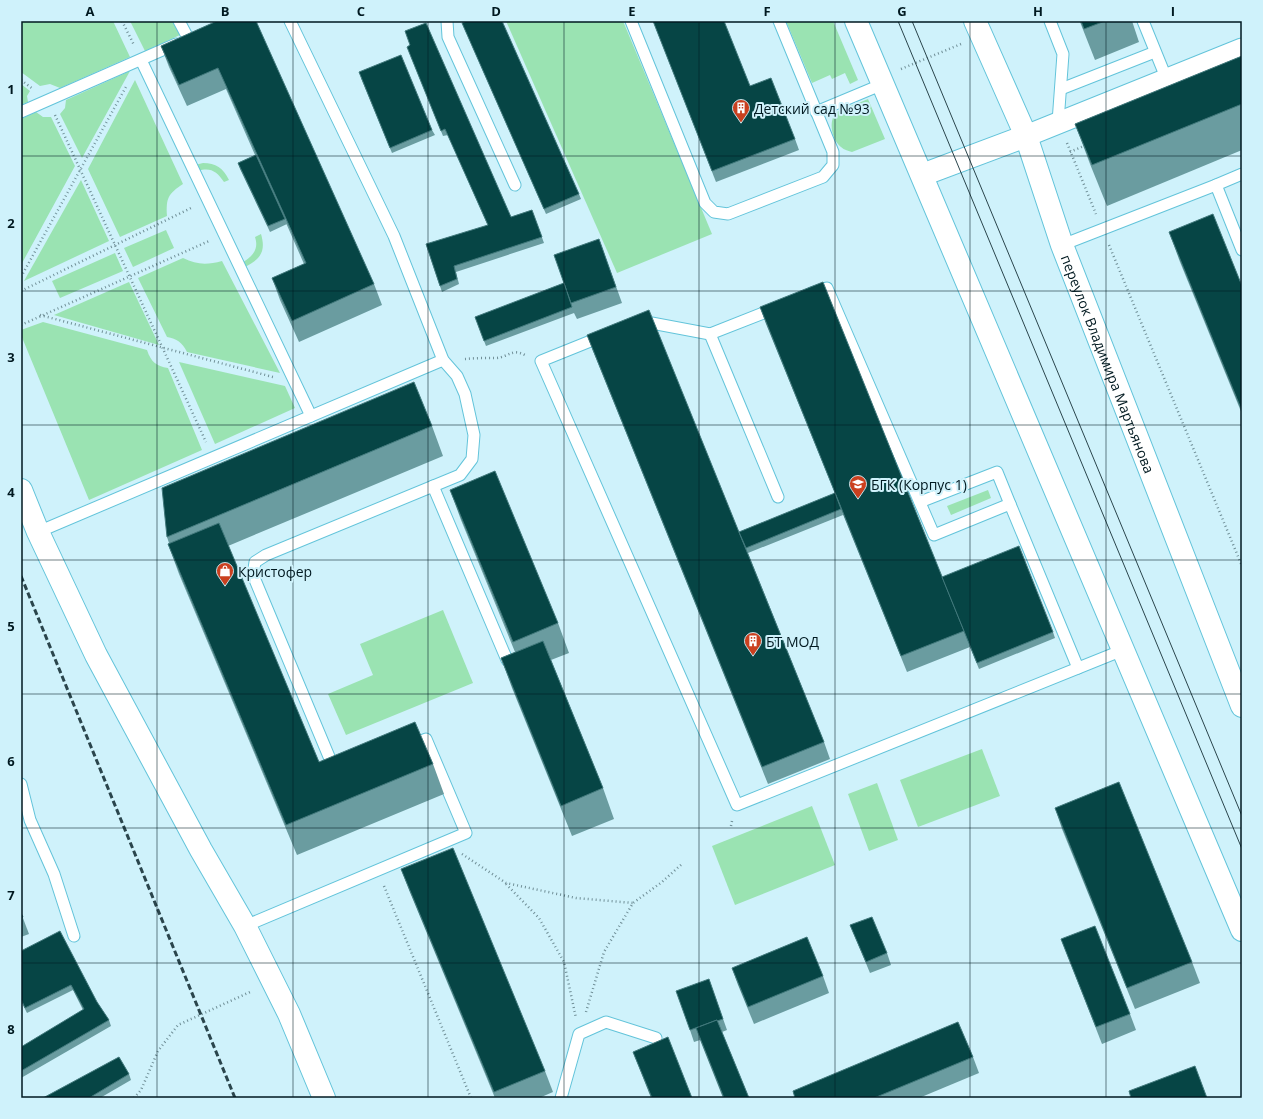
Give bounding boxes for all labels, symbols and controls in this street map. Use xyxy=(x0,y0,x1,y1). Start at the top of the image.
text: A xyxy=(86,2,95,20)
text: B xyxy=(221,2,230,20)
text: C xyxy=(357,2,365,20)
text: D xyxy=(491,2,501,20)
text: E xyxy=(628,2,636,20)
text: F xyxy=(763,2,771,20)
text: G xyxy=(897,2,907,20)
text: H xyxy=(1033,2,1043,20)
text: I xyxy=(1171,2,1175,20)
text: 1 xyxy=(7,80,15,98)
building icon: Детский сад №93 xyxy=(731,98,751,123)
place label: Детский сад №93 xyxy=(754,99,870,118)
text: 2 xyxy=(7,214,15,232)
street label: переулок Владимира Мартьянова xyxy=(1057,252,1160,476)
text: 3 xyxy=(7,348,15,366)
school or university icon: БГК (Корпус 1) xyxy=(848,474,868,499)
place label: БГК (Корпус 1) xyxy=(871,475,967,494)
text: 4 xyxy=(7,483,15,501)
shop icon: Кристофер xyxy=(215,561,235,586)
place label: Кристофер xyxy=(238,562,312,581)
text: 5 xyxy=(7,617,15,635)
building icon: БТ МОД xyxy=(743,631,763,656)
place label: БТ МОД xyxy=(766,632,819,651)
text: 6 xyxy=(7,752,15,770)
text: 7 xyxy=(7,886,15,904)
text: 8 xyxy=(7,1020,15,1038)

